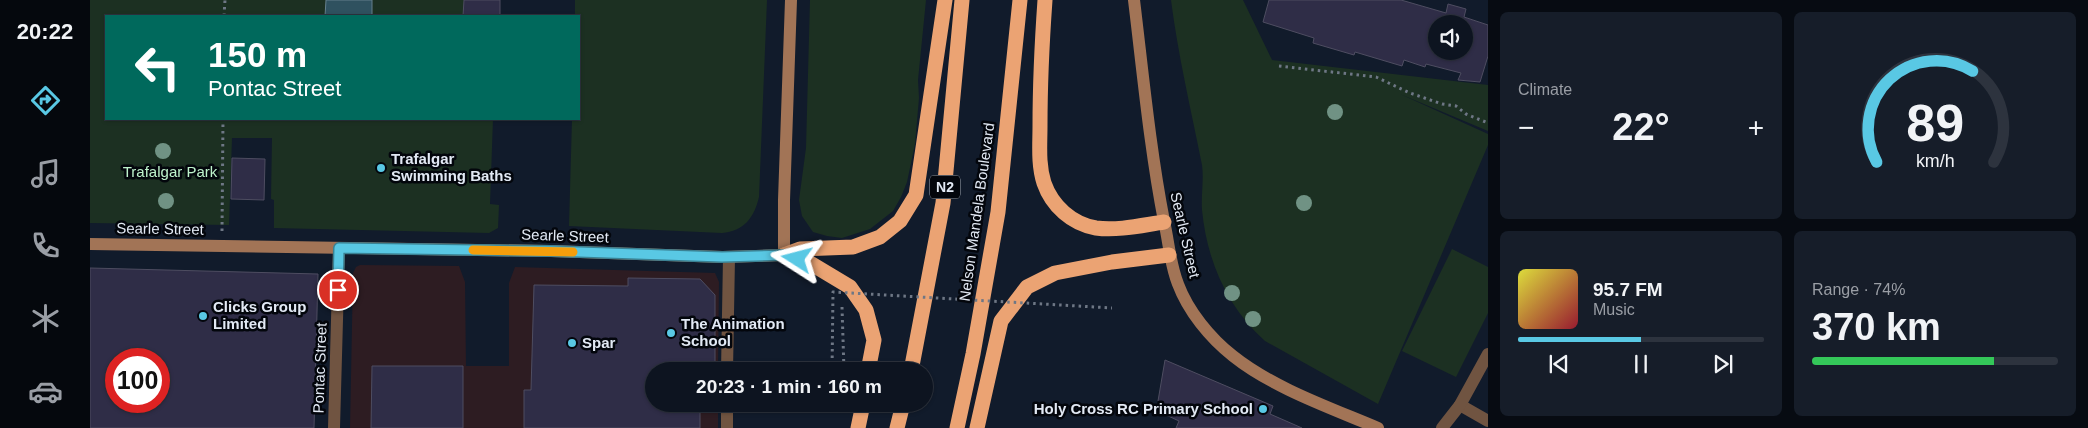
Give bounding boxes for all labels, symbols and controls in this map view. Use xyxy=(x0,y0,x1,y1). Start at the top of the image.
map controls xyxy=(1428,15,1473,60)
button: sound xyxy=(1428,15,1473,60)
text: 20:22 xyxy=(17,19,73,44)
icon: left xyxy=(125,35,190,100)
text: 150 m xyxy=(208,35,307,74)
text: Pontac Street xyxy=(208,76,341,101)
text: Climate xyxy=(1518,81,1572,98)
icon: directions xyxy=(28,83,63,118)
text: 89 xyxy=(1906,94,1964,152)
text: 22° xyxy=(1612,106,1670,148)
text: − xyxy=(1518,112,1534,143)
text: + xyxy=(1748,112,1764,143)
street label: Nelson Mandela Boulevard xyxy=(956,122,997,302)
place label: Trafalgar Swimming Baths xyxy=(391,150,512,184)
text: km/h xyxy=(1916,151,1954,171)
icon: music xyxy=(28,156,63,191)
marker: Trafalgar Swimming Baths xyxy=(375,162,387,174)
park label: Trafalgar Park xyxy=(123,163,218,180)
road number: N2 xyxy=(930,176,960,198)
street label: Searle Street xyxy=(1167,190,1204,280)
street label: Searle Street xyxy=(116,219,205,238)
street label: Searle Street xyxy=(521,225,610,246)
icon: phone xyxy=(28,228,63,263)
position arrow xyxy=(770,232,822,284)
pin xyxy=(317,269,359,311)
icon: arrive xyxy=(324,276,352,304)
text: 95.7 FM xyxy=(1593,279,1663,300)
text: Range · 74% xyxy=(1812,281,1905,298)
place label: Clicks Group Limited xyxy=(213,298,306,332)
icon: climate xyxy=(28,301,63,336)
text: Music xyxy=(1593,301,1635,318)
text: 370 km xyxy=(1812,306,1941,348)
marker: Clicks Group Limited xyxy=(197,310,209,322)
place label: The Animation School xyxy=(681,315,785,349)
street label: Pontac Street xyxy=(309,321,330,414)
marker: The Animation School xyxy=(665,327,677,339)
place label: Spar xyxy=(582,334,616,351)
marker: Spar xyxy=(566,337,578,349)
speed limit sign: 100 xyxy=(105,348,170,413)
icon: previous xyxy=(1545,350,1573,378)
icon: pause xyxy=(1627,350,1655,378)
icon: next xyxy=(1709,350,1737,378)
icon: car xyxy=(28,374,63,409)
text: 20:23 · 1 min · 160 m xyxy=(696,376,882,397)
place label: Holy Cross RC Primary School xyxy=(1034,400,1253,417)
marker: Holy Cross RC Primary School xyxy=(1257,403,1269,415)

